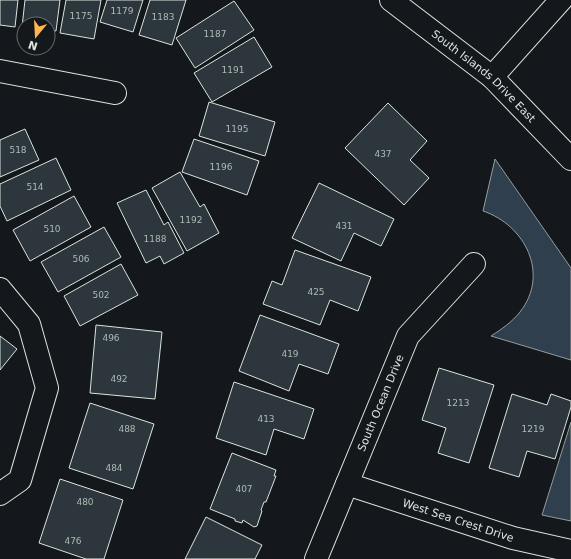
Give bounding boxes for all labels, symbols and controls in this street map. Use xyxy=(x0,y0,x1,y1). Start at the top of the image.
house number: 1179 xyxy=(111,6,134,16)
house number: 1175 xyxy=(70,11,92,21)
house number: 1183 xyxy=(152,12,174,22)
north arrow xyxy=(16,16,56,56)
street label: South Islands Drive East xyxy=(429,27,538,126)
house number: 1187 xyxy=(204,29,226,39)
text: N xyxy=(27,37,39,53)
house number: 1191 xyxy=(222,65,244,75)
house number: 1195 xyxy=(226,124,248,134)
house number: 518 xyxy=(9,145,27,155)
house number: 437 xyxy=(374,149,392,159)
house number: 1196 xyxy=(210,162,233,172)
house number: 514 xyxy=(26,182,44,192)
house number: 1192 xyxy=(180,215,202,225)
house number: 431 xyxy=(335,221,353,231)
house number: 510 xyxy=(43,224,61,234)
house number: 1188 xyxy=(144,234,167,244)
house number: 506 xyxy=(72,254,90,264)
house number: 425 xyxy=(307,287,325,297)
house number: 502 xyxy=(92,290,110,300)
house number: 496 xyxy=(102,333,120,343)
house number: 419 xyxy=(281,349,299,359)
street label: South Ocean Drive xyxy=(355,352,407,453)
house number: 492 xyxy=(110,374,128,384)
house number: 1213 xyxy=(447,398,469,408)
house number: 413 xyxy=(257,414,275,424)
house number: 488 xyxy=(118,424,136,434)
house number: 1219 xyxy=(522,424,545,434)
house number: 484 xyxy=(105,463,123,473)
house number: 407 xyxy=(235,484,253,494)
house number: 480 xyxy=(76,497,94,507)
street label: West Sea Crest Drive xyxy=(401,497,516,545)
house number: 476 xyxy=(64,536,82,546)

